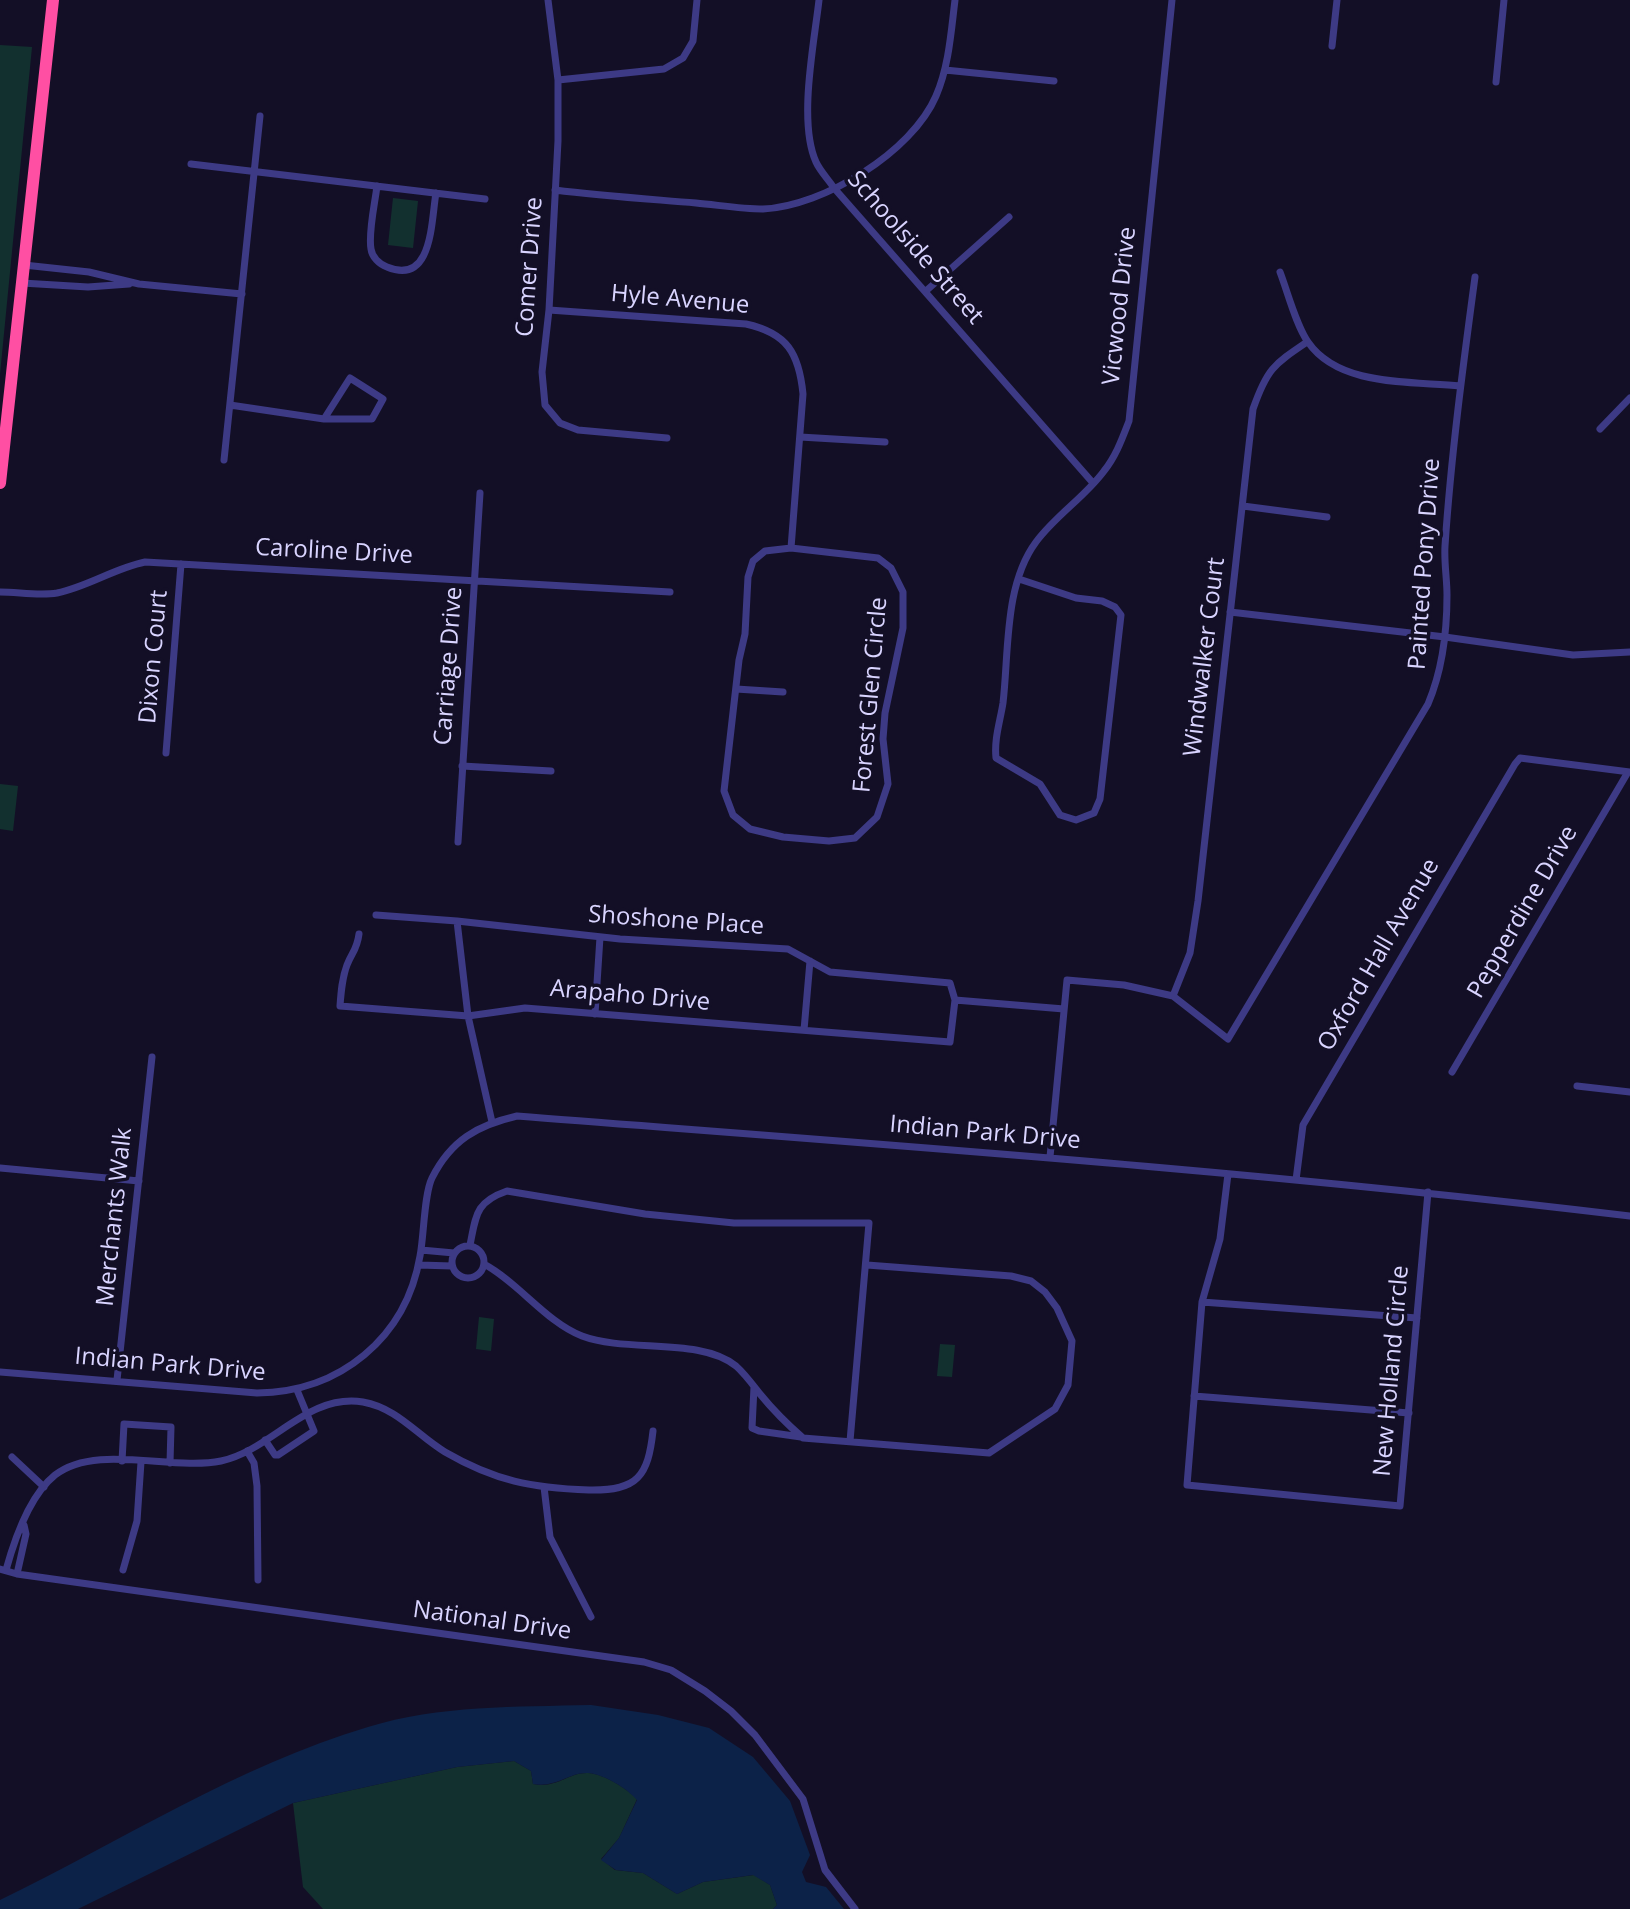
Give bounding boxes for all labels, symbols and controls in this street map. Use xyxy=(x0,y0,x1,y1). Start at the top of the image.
street label: Schoolside Street xyxy=(841,166,989,330)
street label: Comer Drive xyxy=(511,196,549,338)
street label: Vicwood Drive xyxy=(1097,225,1143,387)
street label: Hyle Avenue xyxy=(609,280,751,320)
street label: Painted Pony Drive xyxy=(1403,457,1447,671)
street label: Caroline Drive xyxy=(254,533,414,571)
street label: Windwalker Court xyxy=(1178,556,1232,758)
street label: Carriage Drive xyxy=(429,586,469,746)
street label: Dixon Court xyxy=(134,589,174,725)
street label: Forest Glen Circle xyxy=(848,596,894,794)
street label: Pepperdine Drive xyxy=(1462,821,1584,1003)
street label: Oxford Hall Avenue xyxy=(1312,854,1446,1056)
street label: Shoshone Place xyxy=(587,900,765,942)
street label: Arapaho Drive xyxy=(549,975,711,1017)
street label: Indian Park Drive xyxy=(888,1110,1082,1156)
street label: Merchants Walk xyxy=(91,1126,139,1308)
street label: New Holland Circle xyxy=(1368,1264,1416,1478)
street label: Indian Park Drive xyxy=(73,1342,267,1388)
street label: National Drive xyxy=(411,1596,573,1646)

